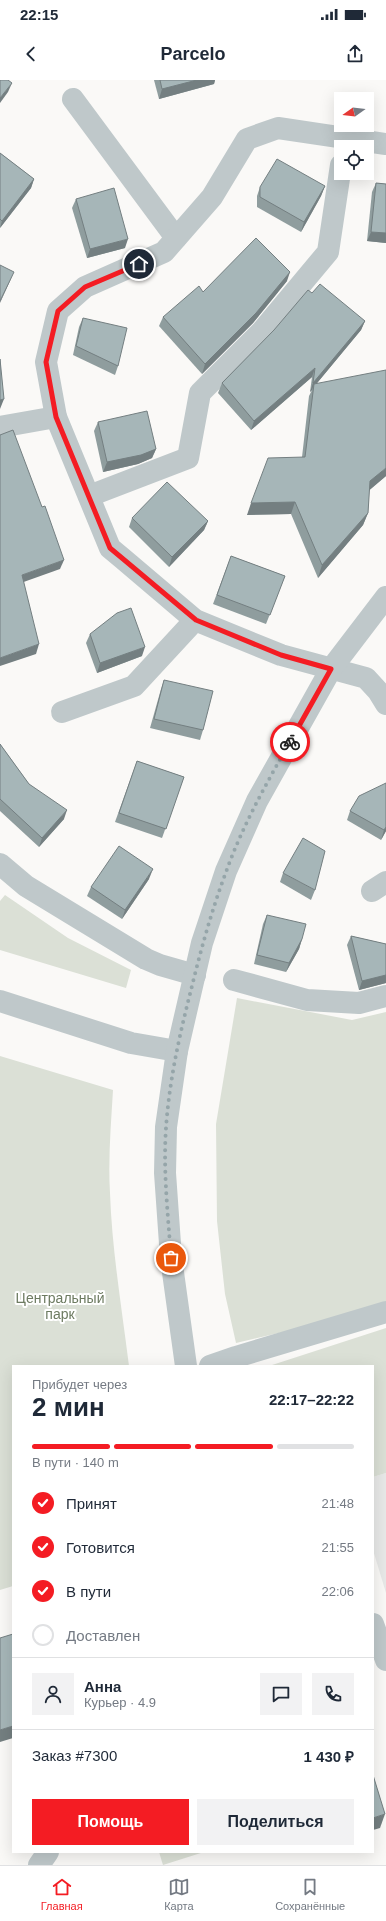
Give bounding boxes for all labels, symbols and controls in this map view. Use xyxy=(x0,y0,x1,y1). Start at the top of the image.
text: 22:15 xyxy=(20,6,58,23)
icon: back xyxy=(20,43,42,65)
icon: share xyxy=(344,43,366,65)
text: Parcelo xyxy=(160,44,226,64)
north arrow xyxy=(334,92,374,132)
map controls xyxy=(334,92,374,180)
button: locate xyxy=(334,140,374,180)
pin xyxy=(122,247,156,281)
icon: home xyxy=(128,253,150,275)
courier xyxy=(270,722,310,762)
icon: bike xyxy=(279,731,301,753)
pin xyxy=(154,1241,188,1275)
icon: bag xyxy=(160,1247,182,1269)
park label: Центральный парк xyxy=(16,1290,104,1322)
text: Прибудет через xyxy=(32,1377,127,1392)
text: 22:17–22:22 xyxy=(269,1391,354,1408)
text: 2 мин xyxy=(32,1392,105,1422)
text: В пути · 140 m xyxy=(32,1455,119,1470)
icon: check xyxy=(32,1492,54,1514)
text: Принят xyxy=(66,1495,117,1512)
text: 21:48 xyxy=(321,1496,354,1511)
icon: check xyxy=(32,1536,54,1558)
text: Готовится xyxy=(66,1539,135,1556)
text: 21:55 xyxy=(321,1540,354,1555)
icon: check xyxy=(32,1580,54,1602)
text: В пути xyxy=(66,1583,111,1600)
text: 22:06 xyxy=(321,1584,354,1599)
text: Доставлен xyxy=(66,1627,140,1644)
button: person xyxy=(32,1673,74,1715)
button: chat xyxy=(260,1673,302,1715)
button: phone xyxy=(312,1673,354,1715)
text: Анна xyxy=(84,1678,121,1695)
text: Курьер · 4.9 xyxy=(84,1695,156,1710)
text: Заказ #7300 xyxy=(32,1747,117,1764)
text: 1 430 ₽ xyxy=(304,1748,354,1765)
button: Помощь xyxy=(32,1799,189,1845)
button: Поделиться xyxy=(197,1799,354,1845)
tab: Главная xyxy=(41,1876,83,1912)
tab: Карта xyxy=(164,1876,194,1912)
tab: Сохранённые xyxy=(275,1876,345,1912)

